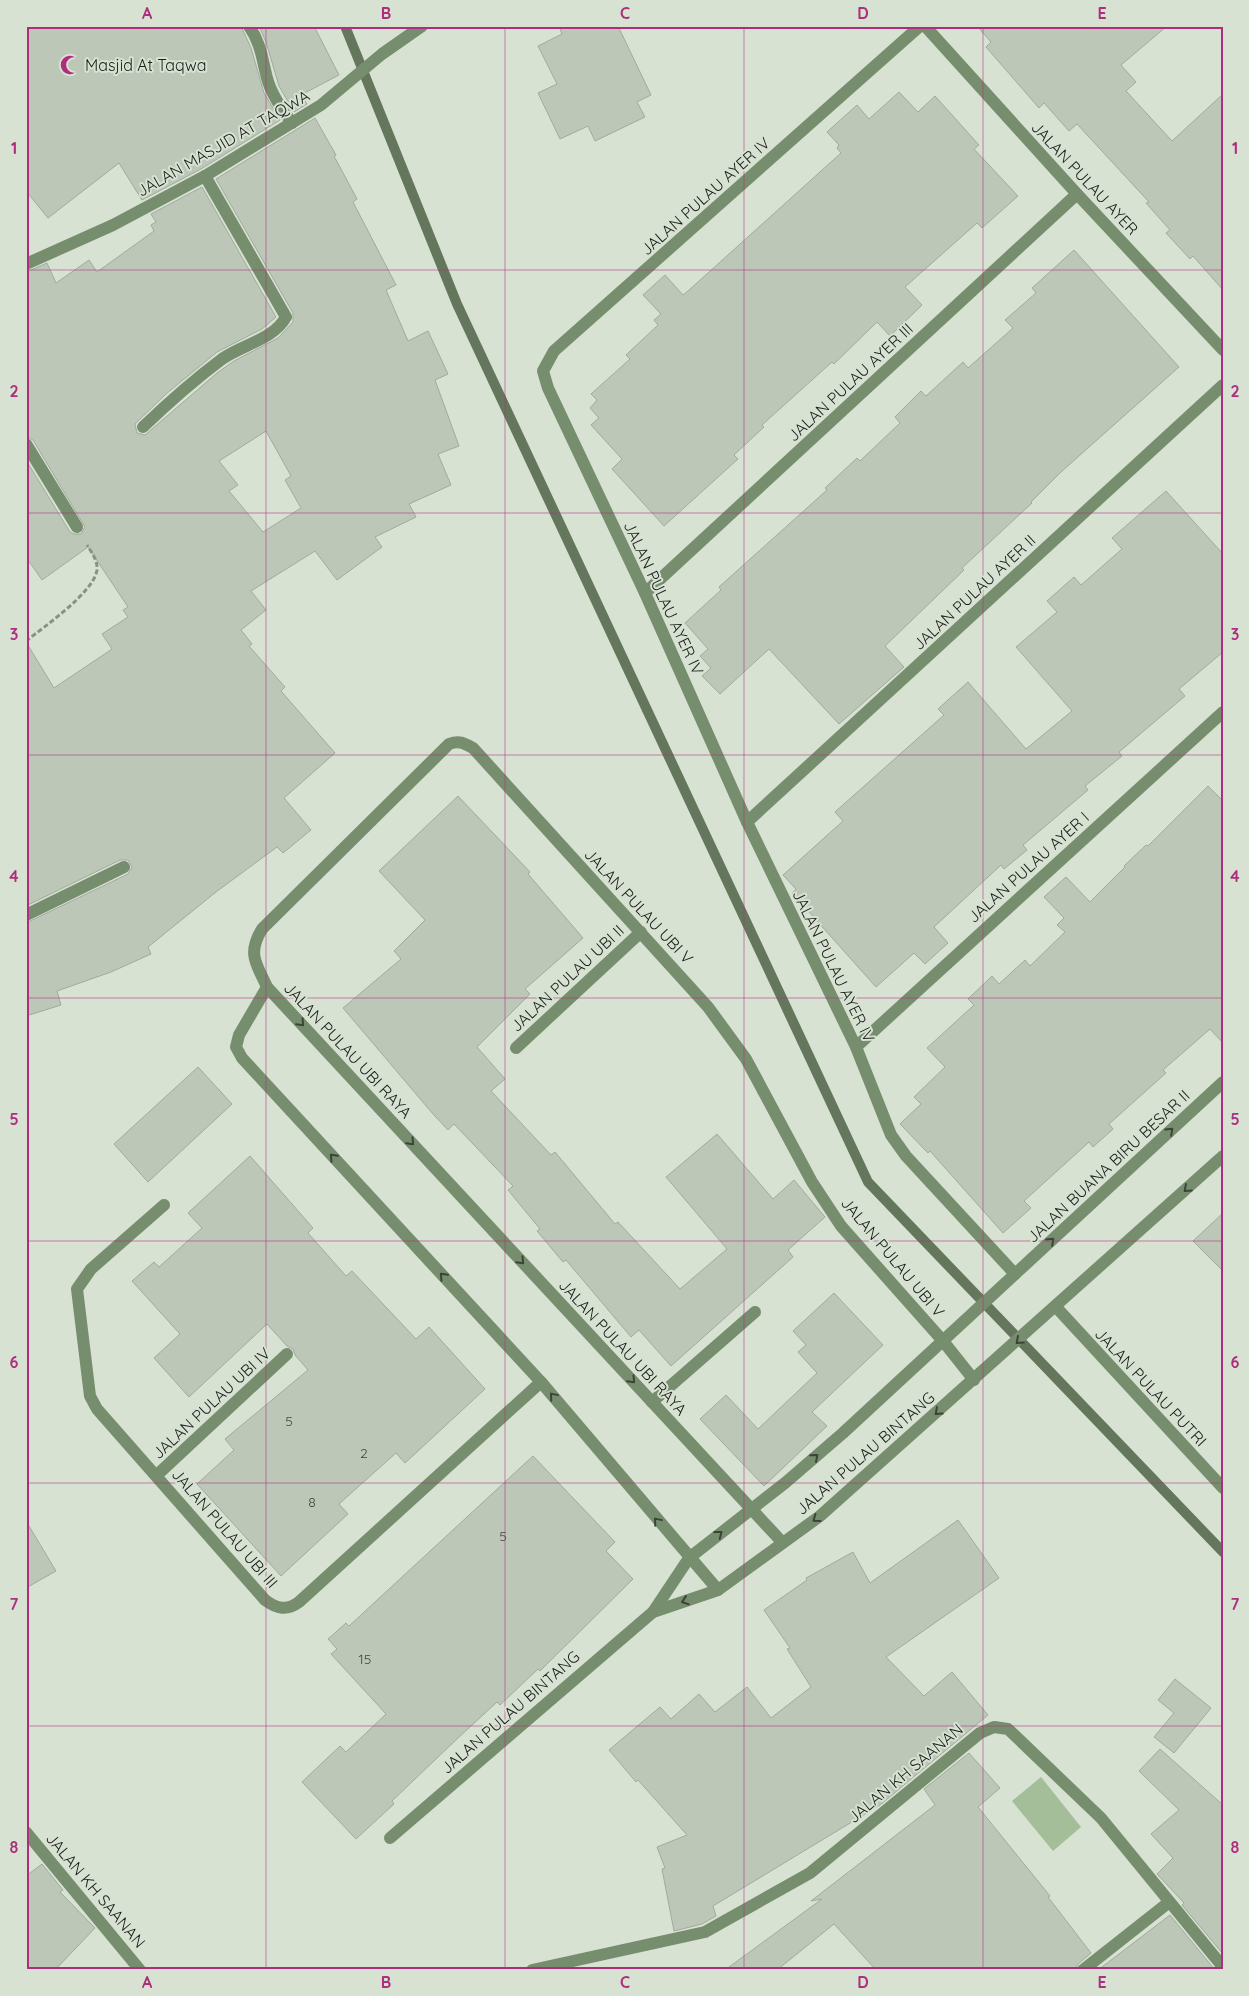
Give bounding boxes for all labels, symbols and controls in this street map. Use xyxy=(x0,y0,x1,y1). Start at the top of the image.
text: A xyxy=(142,3,153,23)
text: B xyxy=(381,3,391,23)
text: C xyxy=(620,3,630,23)
text: D xyxy=(857,3,869,23)
text: E xyxy=(1097,3,1107,23)
mosque icon: Masjid At Taqwa xyxy=(59,54,81,76)
place label: Masjid At Taqwa xyxy=(85,55,207,75)
street label: JALAN MASJID AT TAQWA xyxy=(133,85,313,201)
street label: JALAN PULAU AYER xyxy=(1027,117,1143,239)
street label: JALAN PULAU AYER IV xyxy=(636,132,774,259)
text: 1 xyxy=(11,138,17,158)
text: 1 xyxy=(1232,138,1238,158)
street label: JALAN PULAU AYER III xyxy=(783,319,917,445)
text: 2 xyxy=(9,381,19,401)
text: 2 xyxy=(1230,381,1240,401)
street label: JALAN PULAU AYER IV xyxy=(620,518,709,678)
street label: JALAN PULAU AYER II xyxy=(909,530,1039,654)
text: 3 xyxy=(10,624,18,644)
text: 3 xyxy=(1231,624,1239,644)
street label: JALAN PULAU AYER I xyxy=(963,807,1093,927)
street label: JALAN PULAU UBI V xyxy=(580,844,698,968)
text: 4 xyxy=(9,866,19,886)
text: 4 xyxy=(1230,866,1240,886)
street label: JALAN PULAU AYER IV xyxy=(788,887,880,1046)
street label: JALAN PULAU UBI II xyxy=(506,920,628,1036)
street label: JALAN PULAU UBI RAYA xyxy=(280,978,416,1122)
one-way arrow xyxy=(295,1017,304,1026)
street label: JALAN BUANA BIRU BESAR II xyxy=(1022,1085,1194,1247)
text: 5 xyxy=(9,1109,19,1129)
text: 5 xyxy=(1230,1109,1240,1129)
one-way arrow xyxy=(1164,1128,1173,1137)
one-way arrow xyxy=(405,1136,414,1145)
one-way arrow xyxy=(330,1153,339,1162)
one-way arrow xyxy=(1183,1183,1192,1192)
street label: JALAN PULAU UBI V xyxy=(837,1193,949,1321)
one-way arrow xyxy=(1045,1238,1054,1247)
one-way arrow xyxy=(515,1255,524,1264)
one-way arrow xyxy=(440,1273,449,1282)
street label: JALAN PULAU UBI RAYA xyxy=(555,1275,691,1419)
street label: JALAN PULAU PUTRI xyxy=(1091,1324,1211,1450)
one-way arrow xyxy=(1015,1335,1024,1344)
street label: JALAN PULAU UBI IV xyxy=(148,1343,275,1463)
text: 6 xyxy=(10,1352,19,1372)
text: 6 xyxy=(1231,1352,1240,1372)
one-way arrow xyxy=(626,1375,635,1384)
street label: JALAN PULAU BINTANG xyxy=(791,1387,939,1519)
one-way arrow xyxy=(549,1393,558,1402)
one-way arrow xyxy=(934,1406,943,1415)
house number: 5 xyxy=(285,1412,293,1430)
house number: 2 xyxy=(360,1444,368,1462)
one-way arrow xyxy=(809,1454,818,1463)
street label: JALAN PULAU UBI III xyxy=(168,1464,282,1592)
house number: 8 xyxy=(308,1493,316,1511)
one-way arrow xyxy=(812,1513,821,1522)
one-way arrow xyxy=(654,1517,663,1526)
house number: 5 xyxy=(499,1527,507,1545)
one-way arrow xyxy=(713,1531,723,1540)
text: 7 xyxy=(10,1594,19,1614)
text: 7 xyxy=(1231,1594,1240,1614)
one-way arrow xyxy=(682,1595,690,1605)
street label: JALAN PULAU BINTANG xyxy=(436,1646,584,1778)
house number: 15 xyxy=(359,1650,371,1668)
street label: JALAN KH SAANAN xyxy=(843,1719,967,1827)
street label: JALAN KH SAANAN xyxy=(42,1828,150,1952)
text: 8 xyxy=(10,1837,19,1857)
text: 8 xyxy=(1231,1837,1240,1857)
text: A xyxy=(142,1972,153,1992)
text: B xyxy=(381,1972,391,1992)
text: C xyxy=(620,1972,630,1992)
text: D xyxy=(857,1972,869,1992)
text: E xyxy=(1097,1972,1107,1992)

